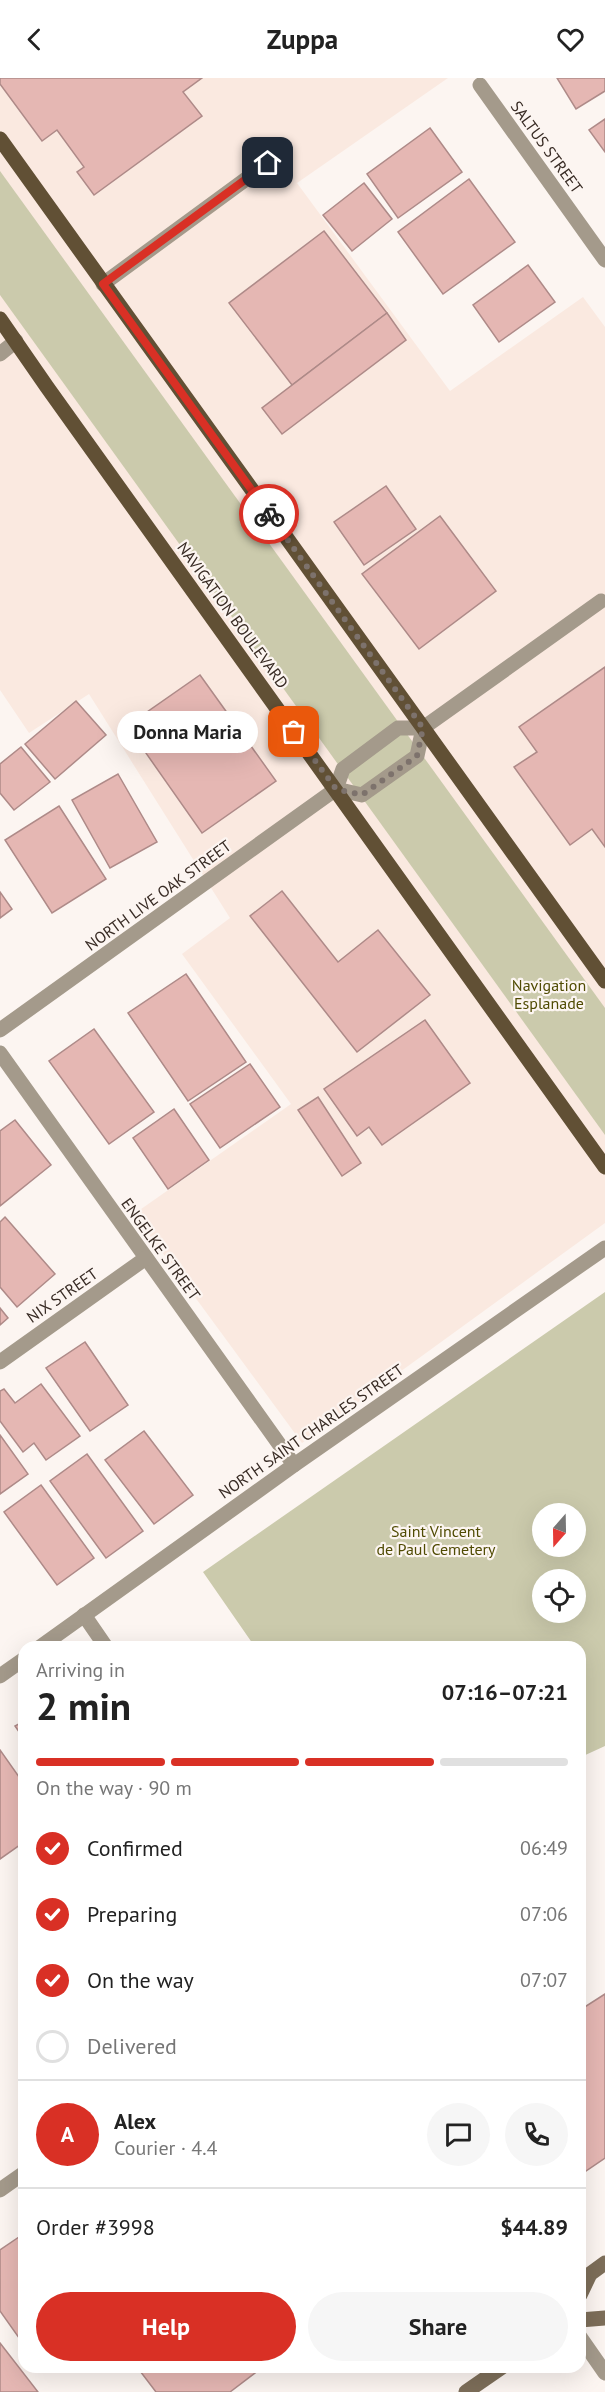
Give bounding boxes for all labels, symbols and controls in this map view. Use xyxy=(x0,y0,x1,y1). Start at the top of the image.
text: Zuppa xyxy=(267,22,338,56)
icon: back xyxy=(18,23,51,56)
icon: heart xyxy=(554,23,587,56)
street label: SALTUS STREET xyxy=(507,97,587,197)
pin xyxy=(242,137,293,188)
icon: home xyxy=(251,146,284,179)
courier xyxy=(239,484,299,544)
icon: bike xyxy=(253,498,286,531)
street label: NAVIGATION BOULEVARD xyxy=(173,538,293,692)
pin xyxy=(268,706,319,757)
callout: Donna Maria xyxy=(117,711,258,753)
icon: bag xyxy=(277,715,310,748)
text: Donna Maria xyxy=(133,719,242,745)
street label: NORTH LIVE OAK STREET xyxy=(81,835,235,955)
park label: Navigation Esplanade xyxy=(512,975,586,1013)
street label: ENGELKE STREET xyxy=(117,1194,205,1304)
street label: NIX STREET xyxy=(23,1263,101,1327)
street label: NORTH SAINT CHARLES STREET xyxy=(215,1359,407,1503)
north arrow xyxy=(532,1503,586,1557)
map controls xyxy=(532,1503,586,1623)
park label: Saint Vincent de Paul Cemetery xyxy=(377,1521,496,1559)
button: locate xyxy=(532,1569,586,1623)
text: Arriving in xyxy=(36,1657,125,1683)
text: 07:16–07:21 xyxy=(442,1678,568,1706)
text: 2 min xyxy=(36,1680,131,1731)
text: On the way · 90 m xyxy=(36,1775,192,1801)
icon: check xyxy=(36,1832,69,1865)
text: Confirmed xyxy=(87,1834,183,1862)
text: 06:49 xyxy=(520,1835,568,1861)
icon: check xyxy=(36,1898,69,1931)
text: Preparing xyxy=(87,1900,177,1928)
text: 07:06 xyxy=(520,1901,568,1927)
icon: check xyxy=(36,1964,69,1997)
text: On the way xyxy=(87,1966,194,1994)
text: 07:07 xyxy=(520,1967,568,1993)
text: Delivered xyxy=(87,2032,177,2060)
button: chat xyxy=(427,2103,490,2166)
button: phone xyxy=(505,2103,568,2166)
text: Alex xyxy=(114,2107,156,2135)
text: A xyxy=(61,2120,74,2148)
text: Courier · 4.4 xyxy=(114,2135,217,2161)
text: Order #3998 xyxy=(36,2213,155,2241)
text: $44.89 xyxy=(500,2213,568,2241)
button: Help xyxy=(36,2292,296,2361)
button: Share xyxy=(308,2292,568,2361)

